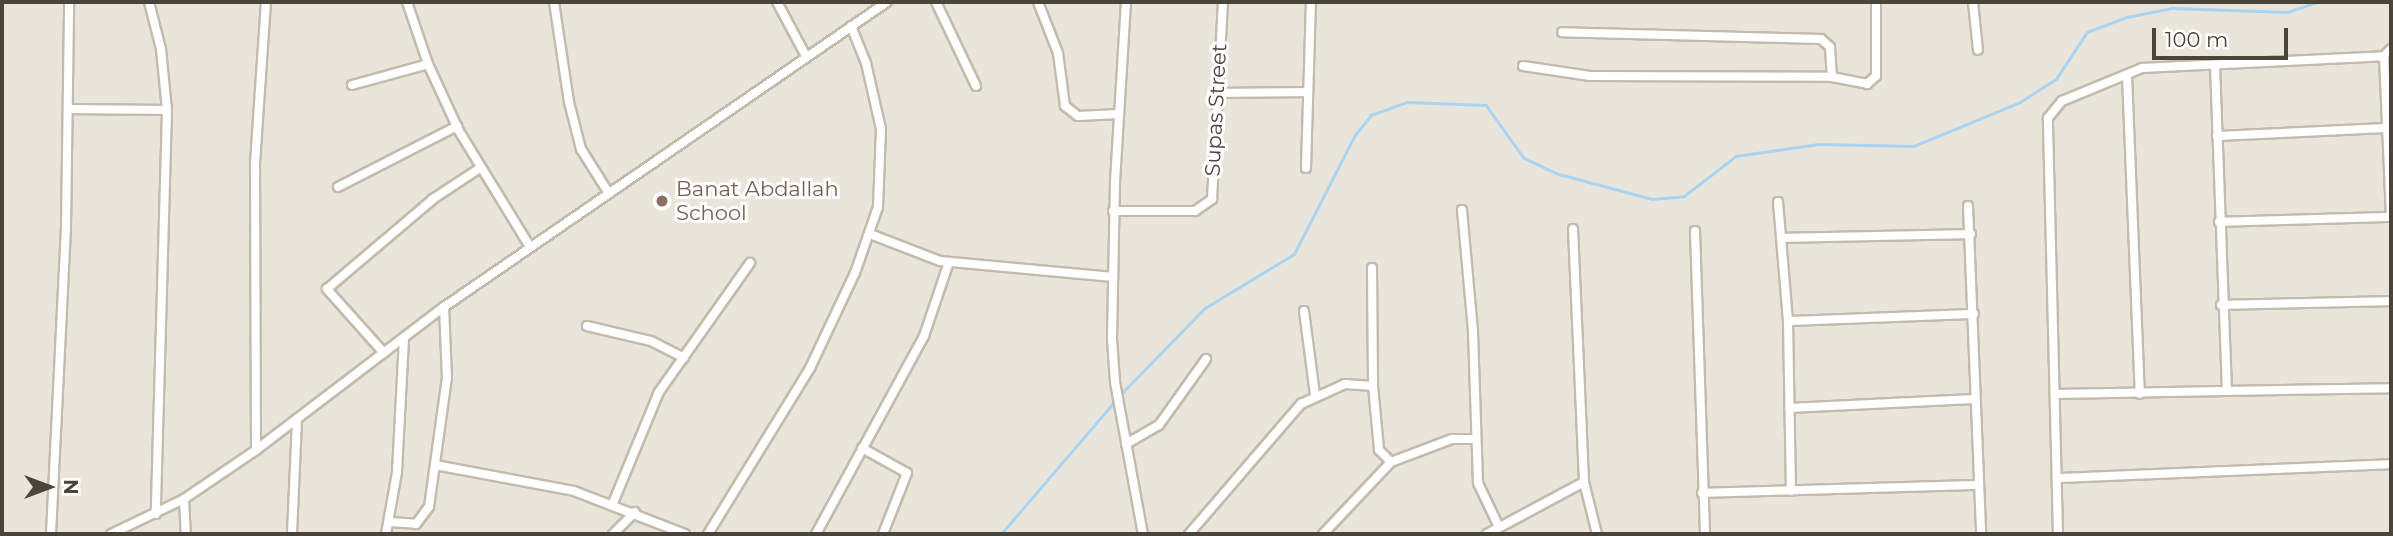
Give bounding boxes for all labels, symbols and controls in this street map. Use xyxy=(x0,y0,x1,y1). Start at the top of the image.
scale bar xyxy=(2155,14,2292,58)
text: 100 m xyxy=(2165,27,2228,52)
street label: Supas Street xyxy=(1200,43,1232,177)
place label: Banat Abdallah School xyxy=(676,176,839,226)
marker: Banat Abdallah School xyxy=(654,193,670,209)
north arrow xyxy=(14,452,84,522)
text: N xyxy=(59,479,82,495)

